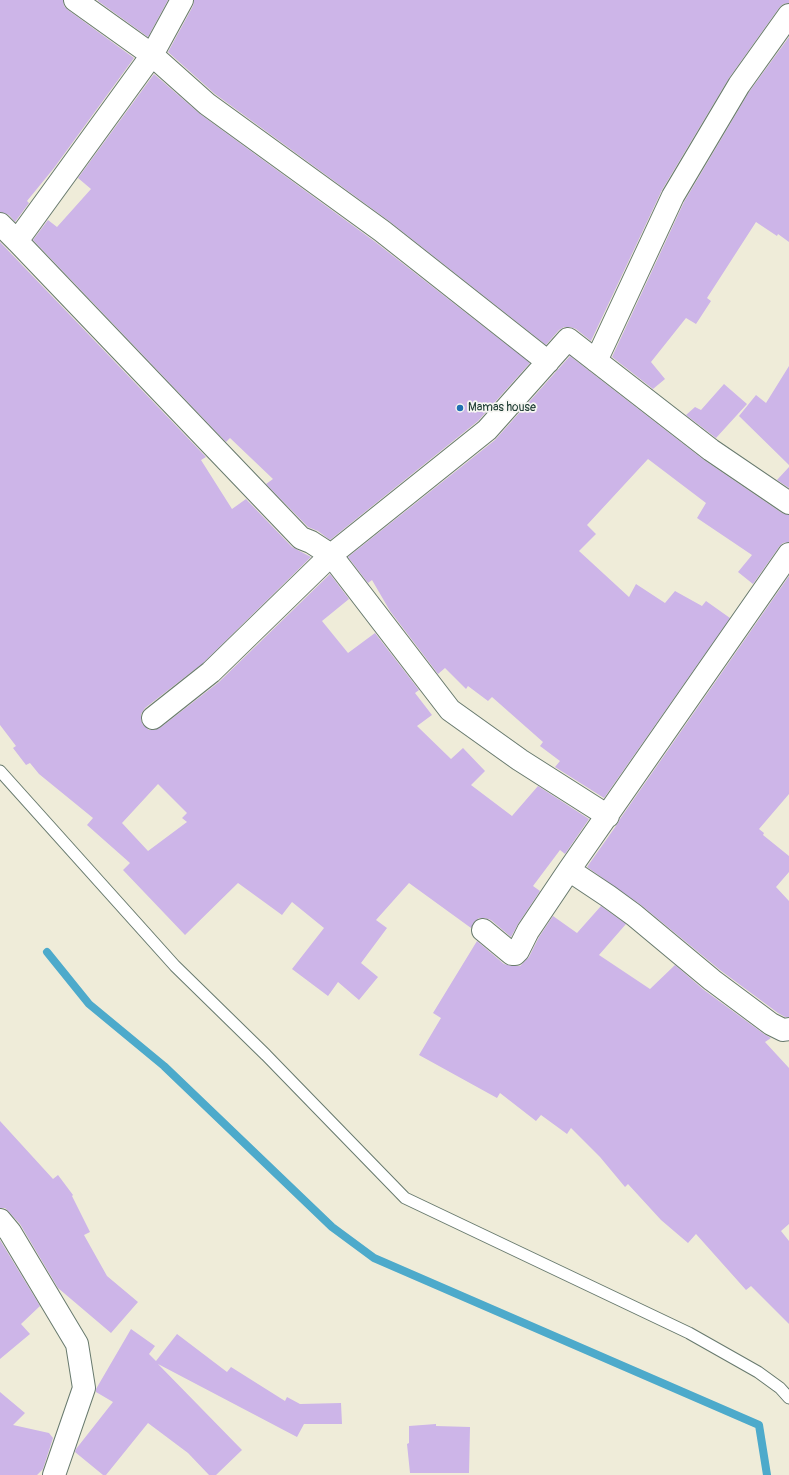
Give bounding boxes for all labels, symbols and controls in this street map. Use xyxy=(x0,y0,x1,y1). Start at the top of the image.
place label: Mamas house xyxy=(468,401,536,415)
marker: Mamas house xyxy=(455,403,465,413)

